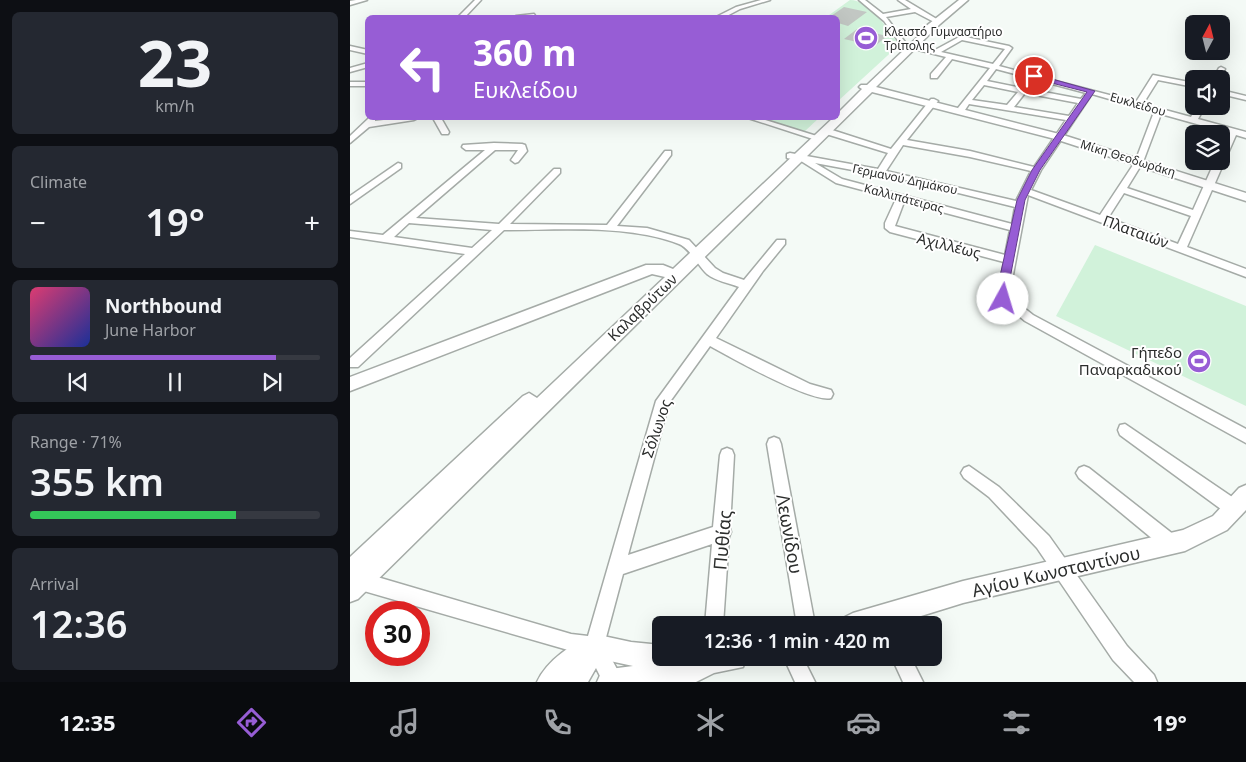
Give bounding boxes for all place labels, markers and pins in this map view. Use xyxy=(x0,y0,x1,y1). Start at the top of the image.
place label: Κλειστό Γυμναστήριο Τρίπολης xyxy=(884,23,1003,54)
sports icon: Κλειστό Γυμναστήριο Τρίπολης xyxy=(853,25,879,51)
pin xyxy=(1013,55,1055,97)
place label: Γήπεδο Παναρκαδικού xyxy=(1079,342,1182,379)
sports icon: Γήπεδο Παναρκαδικού xyxy=(1186,348,1212,374)

